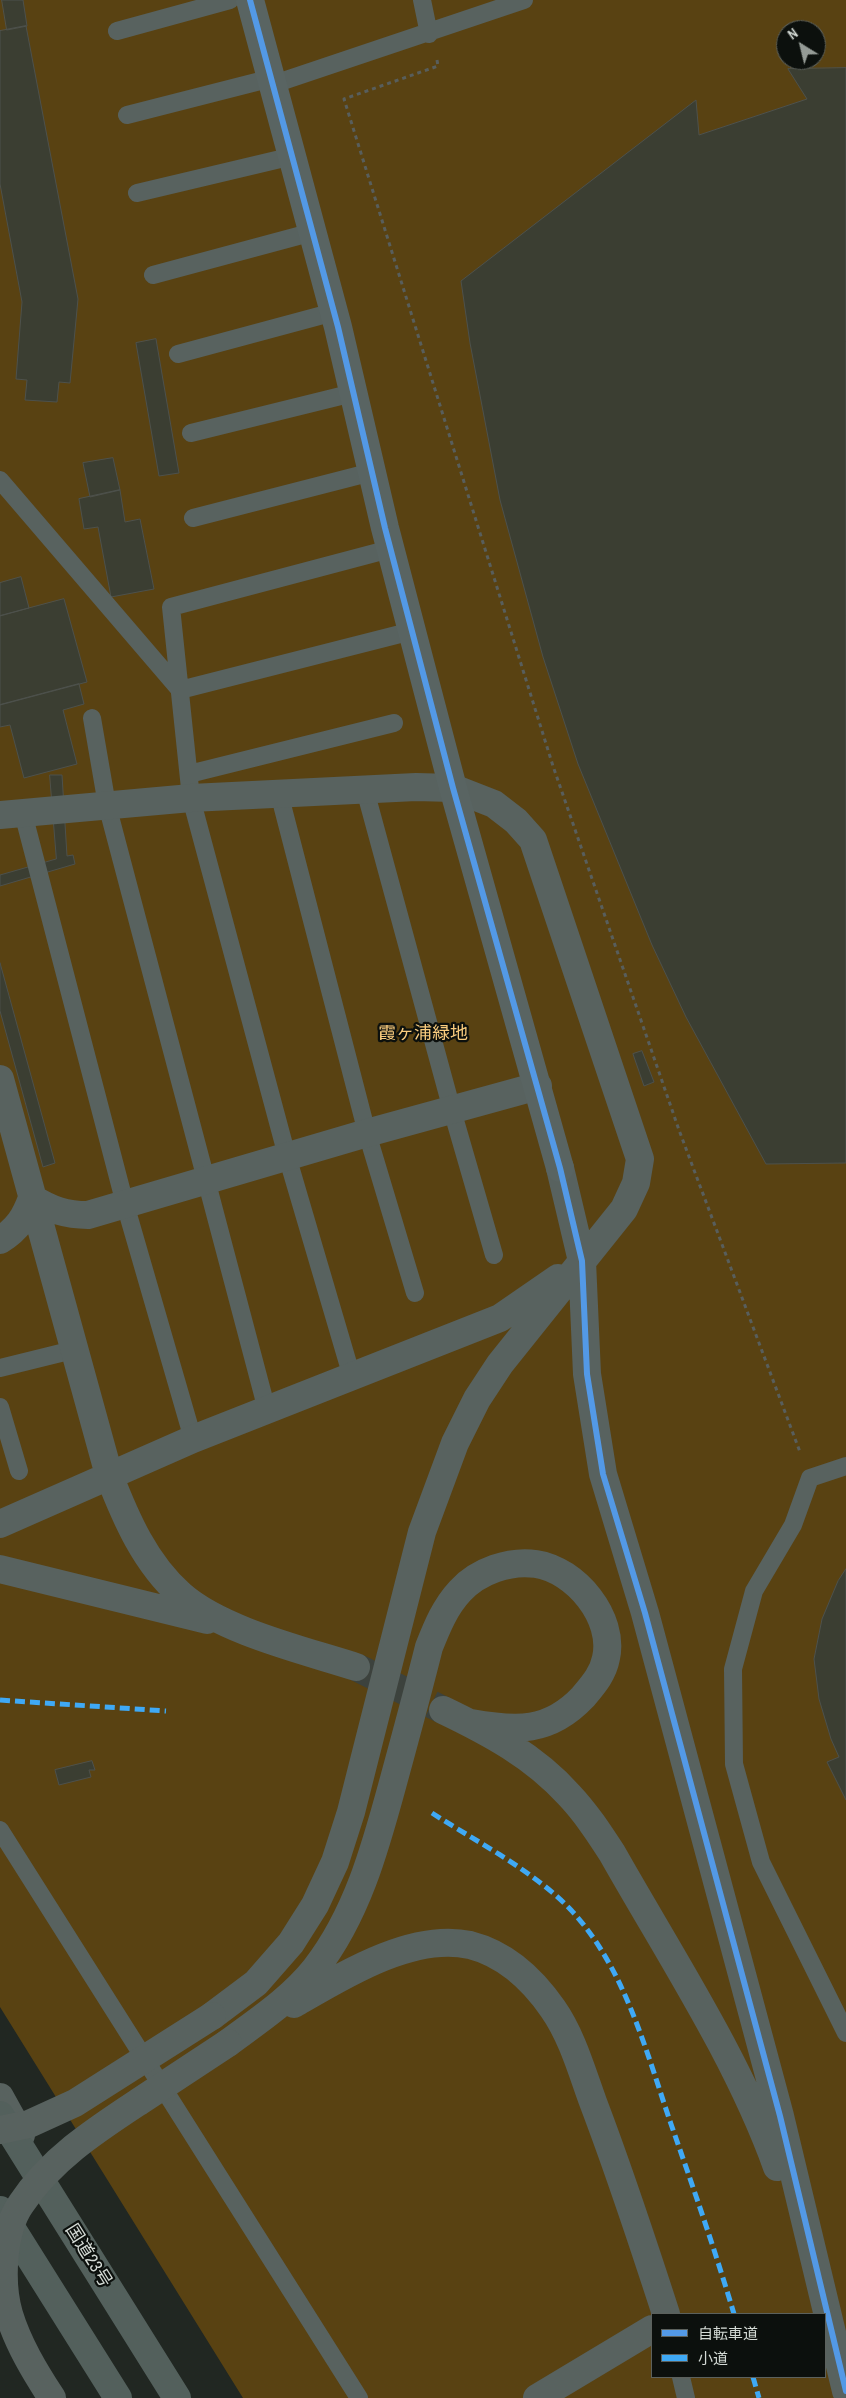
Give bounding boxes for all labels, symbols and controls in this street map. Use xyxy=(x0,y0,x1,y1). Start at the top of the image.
north arrow xyxy=(776,20,826,70)
text: N xyxy=(784,24,801,43)
park label: 霞ヶ浦緑地 xyxy=(378,1023,468,1045)
street label: 国道23号 xyxy=(60,2220,116,2292)
legend xyxy=(651,2313,826,2378)
text: 自転車道 xyxy=(698,2323,758,2344)
text: 小道 xyxy=(698,2348,728,2369)

